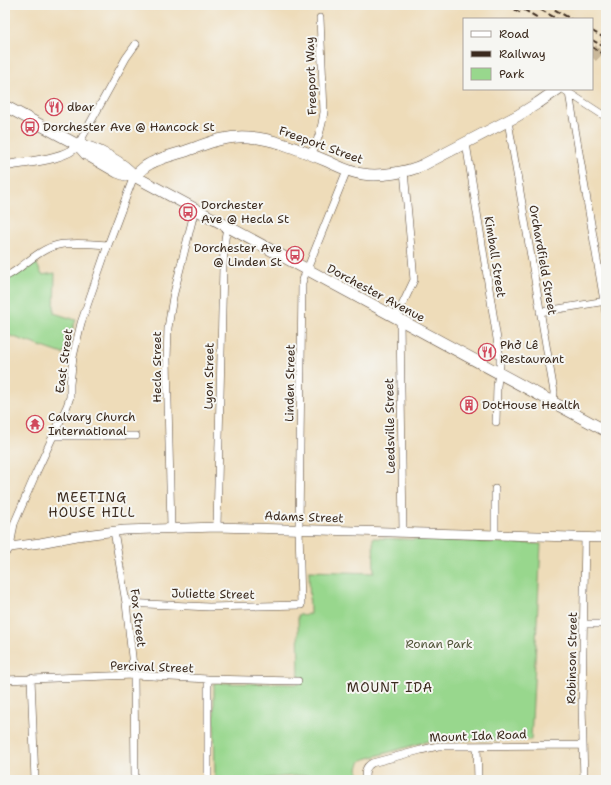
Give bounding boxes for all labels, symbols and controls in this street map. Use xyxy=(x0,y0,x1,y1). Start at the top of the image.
legend xyxy=(463,18,593,90)
text: Road xyxy=(499,26,530,42)
street label: Freeport Way xyxy=(302,36,320,115)
text: Railway xyxy=(499,46,546,62)
text: Park xyxy=(499,66,525,82)
restaurant icon: dbar xyxy=(44,97,64,117)
place label: dbar xyxy=(67,99,95,115)
bus stop icon: Dorchester Ave @ Hancock St xyxy=(20,117,40,137)
place label: Dorchester Ave @ Hancock St xyxy=(43,119,215,135)
street label: Freeport Street xyxy=(277,122,365,168)
place label: Dorchester Ave @ Hecla St xyxy=(201,197,289,227)
bus stop icon: Dorchester Ave @ Hecla St xyxy=(178,202,198,222)
street label: Orchardfield Street xyxy=(525,204,561,316)
street label: Kimball Street xyxy=(481,215,509,299)
place label: Dorchester Ave @ Linden St xyxy=(194,240,282,270)
bus stop icon: Dorchester Ave @ Linden St xyxy=(285,245,305,265)
street label: Dorchester Avenue xyxy=(324,260,428,326)
street label: East Street xyxy=(52,328,76,394)
street label: Hecla Street xyxy=(149,331,165,403)
place label: Phở Lê Restaurant xyxy=(500,337,564,367)
street label: Lyon Street xyxy=(200,342,218,410)
restaurant icon: Phở Lê Restaurant xyxy=(477,342,497,362)
street label: Linden Street xyxy=(281,344,299,422)
street label: Leedsville Street xyxy=(381,378,399,474)
building icon: DotHouse Health xyxy=(459,395,479,415)
place label: DotHouse Health xyxy=(482,397,580,413)
place label: Calvary Church International xyxy=(48,409,136,439)
temple icon: Calvary Church International xyxy=(25,414,45,434)
district label: MEETING HOUSE HILL xyxy=(48,489,136,521)
street label: Adams Street xyxy=(264,508,344,526)
street label: Juliette Street xyxy=(171,585,255,603)
street label: Fox Street xyxy=(126,588,150,648)
street label: Robinson Street xyxy=(563,612,581,704)
park label: Ronan Park xyxy=(405,636,473,652)
street label: Percival Street xyxy=(110,658,194,676)
district label: MOUNT IDA xyxy=(347,679,433,696)
street label: Mount Ida Road xyxy=(429,726,527,746)

